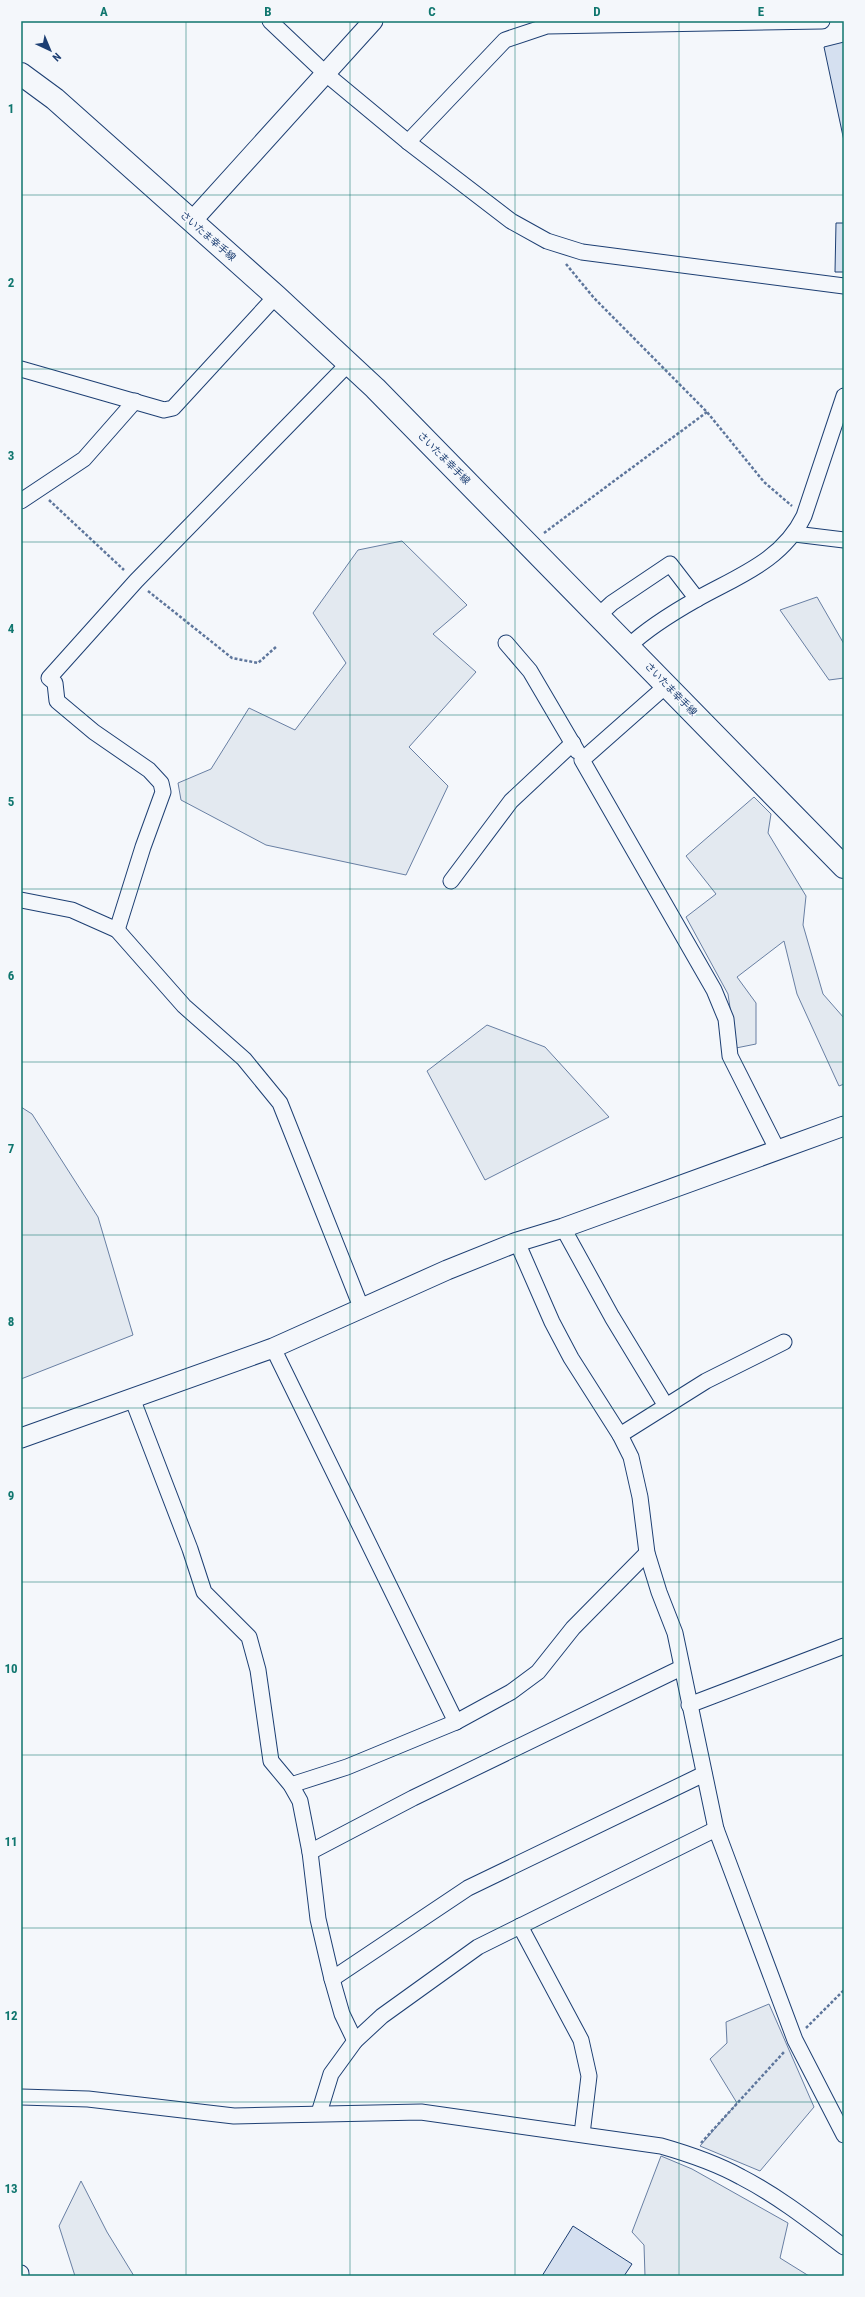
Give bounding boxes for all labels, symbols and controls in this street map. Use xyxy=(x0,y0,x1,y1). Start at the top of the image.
text: A xyxy=(100,4,108,19)
text: B xyxy=(264,4,272,19)
text: C xyxy=(428,4,436,19)
text: D xyxy=(593,4,601,19)
text: E xyxy=(758,4,765,19)
north arrow xyxy=(30,30,70,70)
text: N xyxy=(49,50,64,64)
text: 1 xyxy=(8,101,14,116)
street label: さいたま幸手線 xyxy=(178,209,238,263)
text: 2 xyxy=(8,275,15,290)
street label: さいたま幸手線 xyxy=(415,429,473,487)
text: 3 xyxy=(8,448,14,463)
text: 4 xyxy=(8,621,15,636)
street label: さいたま幸手線 xyxy=(643,660,699,718)
text: 5 xyxy=(8,794,15,809)
text: 6 xyxy=(8,968,15,983)
text: 7 xyxy=(8,1141,15,1156)
text: 8 xyxy=(8,1314,14,1329)
text: 9 xyxy=(8,1488,14,1503)
text: 10 xyxy=(4,1661,18,1676)
text: 11 xyxy=(4,1834,18,1849)
text: 12 xyxy=(4,2008,18,2023)
text: 13 xyxy=(4,2181,18,2196)

